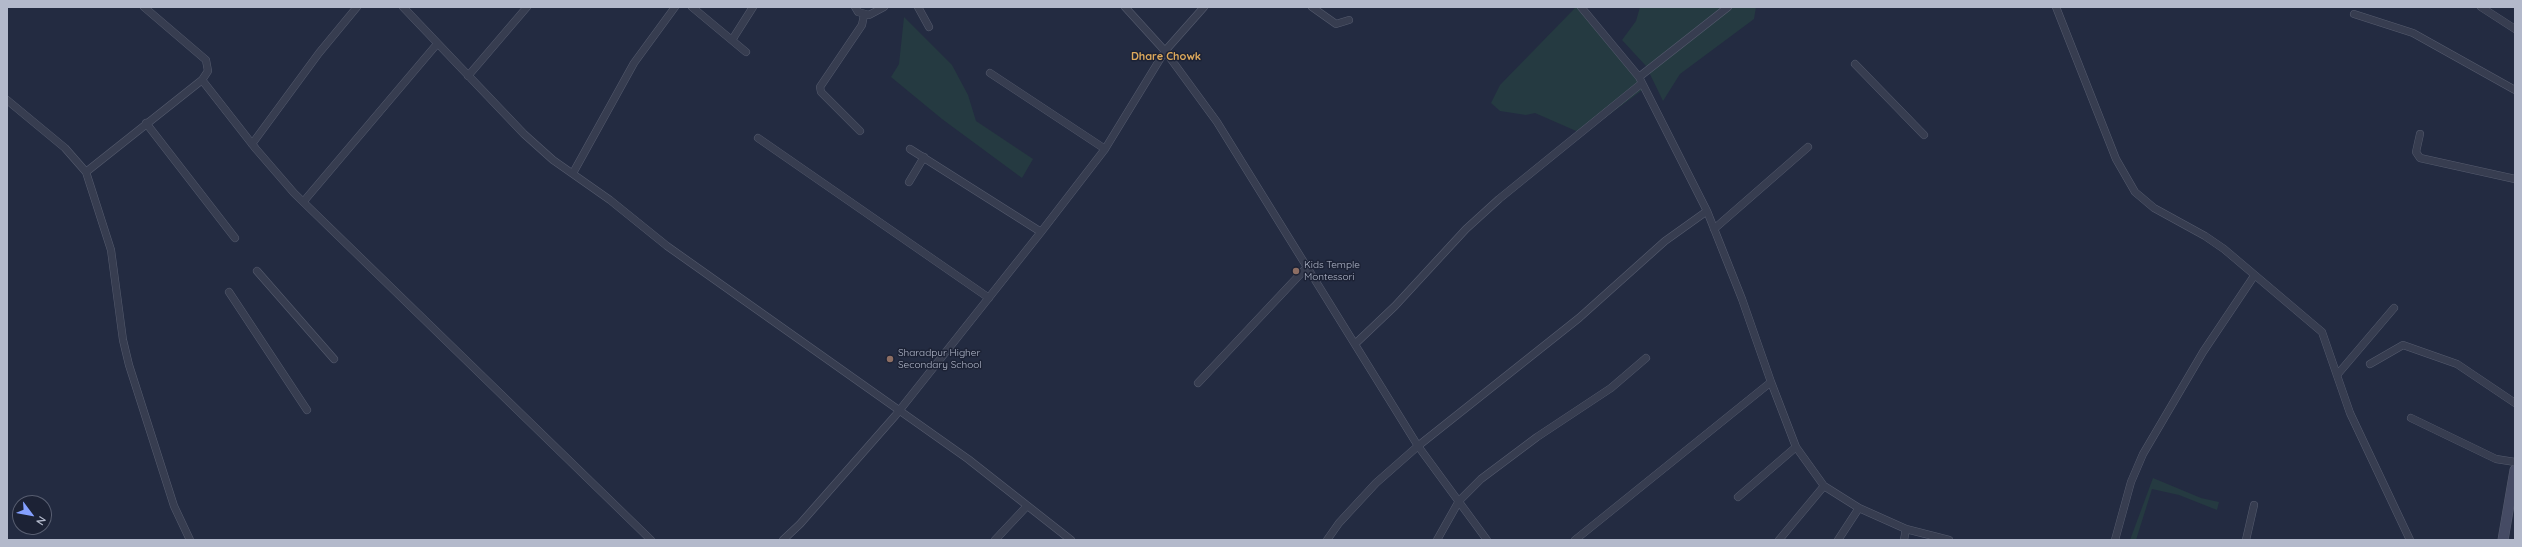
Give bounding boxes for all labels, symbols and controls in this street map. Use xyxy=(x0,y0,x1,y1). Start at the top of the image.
district label: Dhare Chowk xyxy=(1131,50,1201,64)
place label: Kids Temple Montessori xyxy=(1304,259,1360,282)
marker: Kids Temple Montessori xyxy=(1291,266,1301,276)
place label: Sharadpur Higher Secondary School xyxy=(898,347,982,370)
marker: Sharadpur Higher Secondary School xyxy=(885,354,895,364)
north arrow xyxy=(12,495,52,535)
text: N xyxy=(33,514,49,528)

